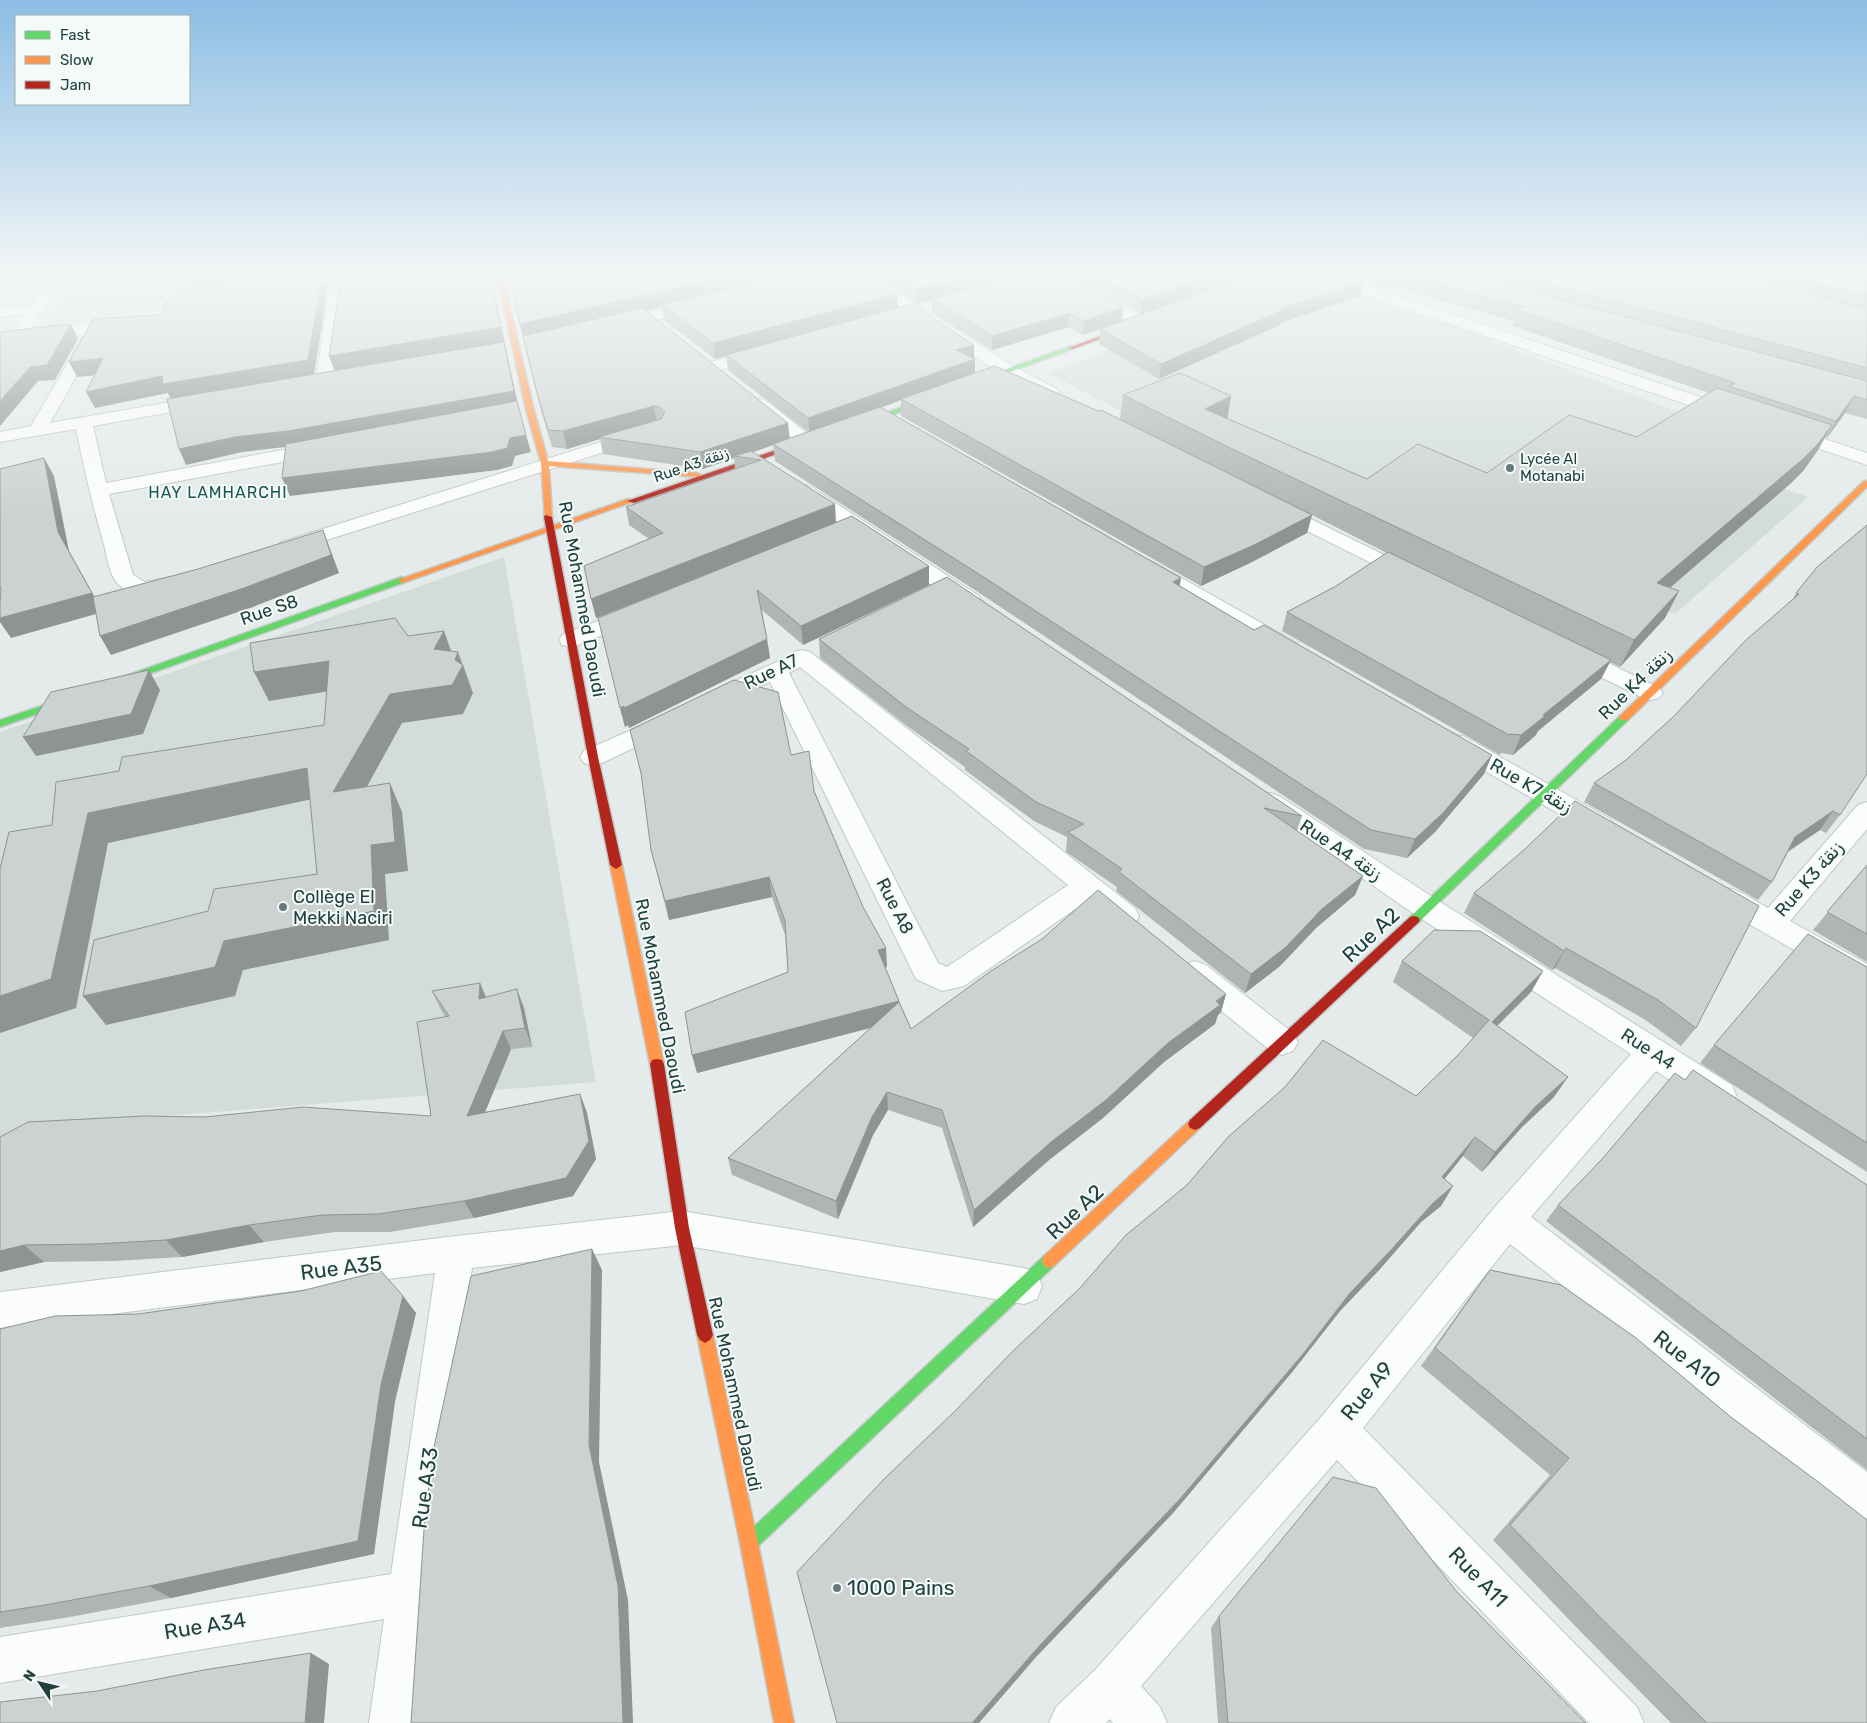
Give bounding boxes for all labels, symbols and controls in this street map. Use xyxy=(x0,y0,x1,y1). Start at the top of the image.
legend xyxy=(15,15,190,105)
text: Fast xyxy=(60,26,90,44)
text: Slow xyxy=(60,51,93,69)
text: Jam xyxy=(60,76,91,94)
street label: Rue A3 زنقة xyxy=(651,444,731,486)
place label: Lycée Al Motanabi xyxy=(1520,450,1585,485)
marker: Lycée Al Motanabi xyxy=(1504,462,1516,474)
district label: HAY LAMHARCHI xyxy=(148,483,288,502)
street label: Rue Mohammed Daoudi xyxy=(554,499,610,699)
street label: Rue S8 xyxy=(237,590,301,630)
street label: Rue K4 زنقة xyxy=(1594,644,1676,724)
street label: Rue A7 xyxy=(740,649,802,695)
street label: Rue K7 زنقة xyxy=(1486,754,1576,818)
street label: Rue A4 زنقة xyxy=(1296,815,1386,886)
street label: Rue K3 زنقة xyxy=(1770,837,1848,921)
street label: Rue A8 xyxy=(872,874,918,938)
place label: Collège El Mekki Naciri xyxy=(293,886,393,929)
street label: Rue Mohammed Daoudi xyxy=(630,897,690,1095)
marker: Collège El Mekki Naciri xyxy=(277,901,289,913)
street label: Rue A2 xyxy=(1337,902,1404,967)
street label: Rue A4 xyxy=(1617,1023,1679,1075)
street label: Rue A2 xyxy=(1041,1179,1108,1244)
street label: Rue A35 xyxy=(299,1250,383,1285)
street label: Rue Mohammed Daoudi xyxy=(704,1295,766,1493)
street label: Rue A10 xyxy=(1649,1325,1726,1393)
street label: Rue A9 xyxy=(1335,1356,1398,1425)
street label: Rue A33 xyxy=(406,1446,443,1530)
street label: Rue A11 xyxy=(1444,1541,1513,1612)
place label: 1000 Pains xyxy=(847,1575,955,1600)
marker: 1000 Pains xyxy=(831,1582,843,1594)
street label: Rue A34 xyxy=(162,1607,248,1644)
north arrow xyxy=(15,1658,65,1708)
text: N xyxy=(20,1667,40,1685)

